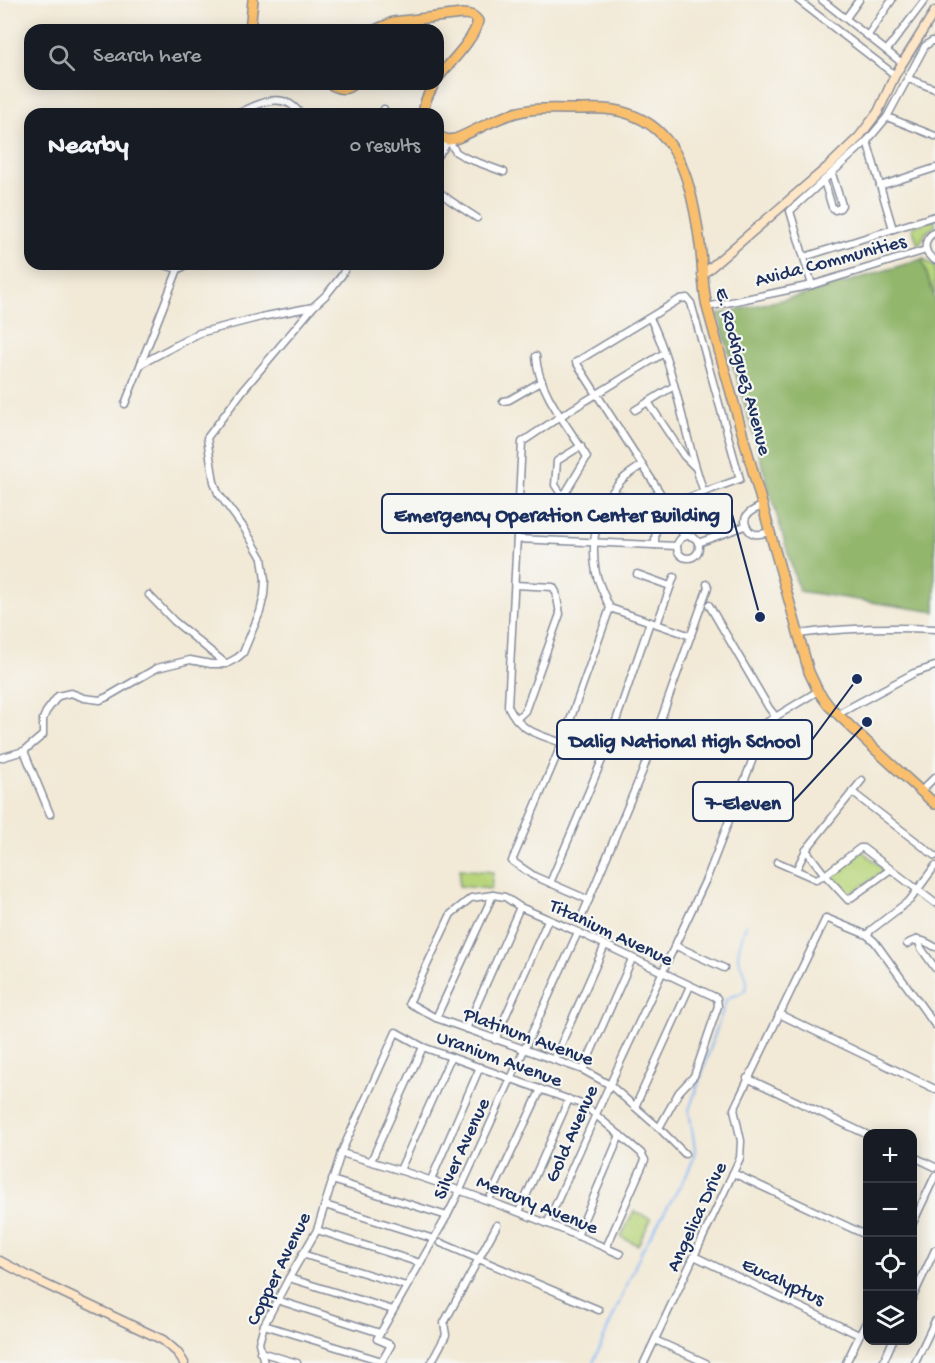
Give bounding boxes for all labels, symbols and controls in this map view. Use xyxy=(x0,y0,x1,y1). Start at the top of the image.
search box xyxy=(24,24,444,90)
icon: search xyxy=(45,41,78,74)
text: Search here xyxy=(93,44,201,70)
text: Nearby xyxy=(48,132,129,163)
text: 0 results xyxy=(350,136,420,159)
street label: Avida Communities xyxy=(753,231,910,294)
street label: E. Rodriguez Avenue xyxy=(708,286,775,459)
callout: Emergency Operation Center Building xyxy=(382,494,732,533)
text: Emergency Operation Center Building xyxy=(394,505,720,530)
callout: Dalig National High School xyxy=(557,720,812,759)
text: Dalig National High School xyxy=(567,731,801,756)
callout: 7-Eleven xyxy=(693,782,793,821)
text: 7-Eleven xyxy=(704,793,782,818)
street label: Titanium Avenue xyxy=(544,895,677,973)
street label: Platinum Avenue xyxy=(459,1004,597,1073)
street label: Uranium Avenue xyxy=(433,1027,565,1094)
street label: Gold Avenue xyxy=(542,1082,605,1187)
street label: Silver Avenue xyxy=(430,1095,497,1204)
map controls xyxy=(863,1129,917,1345)
button: + xyxy=(863,1129,917,1183)
street label: Angelica Drive xyxy=(663,1159,734,1276)
street label: Mercury Avenue xyxy=(472,1171,602,1241)
button: − xyxy=(863,1183,917,1237)
street label: Copper Avenue xyxy=(243,1209,318,1330)
button: locate xyxy=(863,1237,917,1291)
street label: Eucalyptus xyxy=(737,1254,828,1313)
button: layers xyxy=(863,1291,917,1345)

